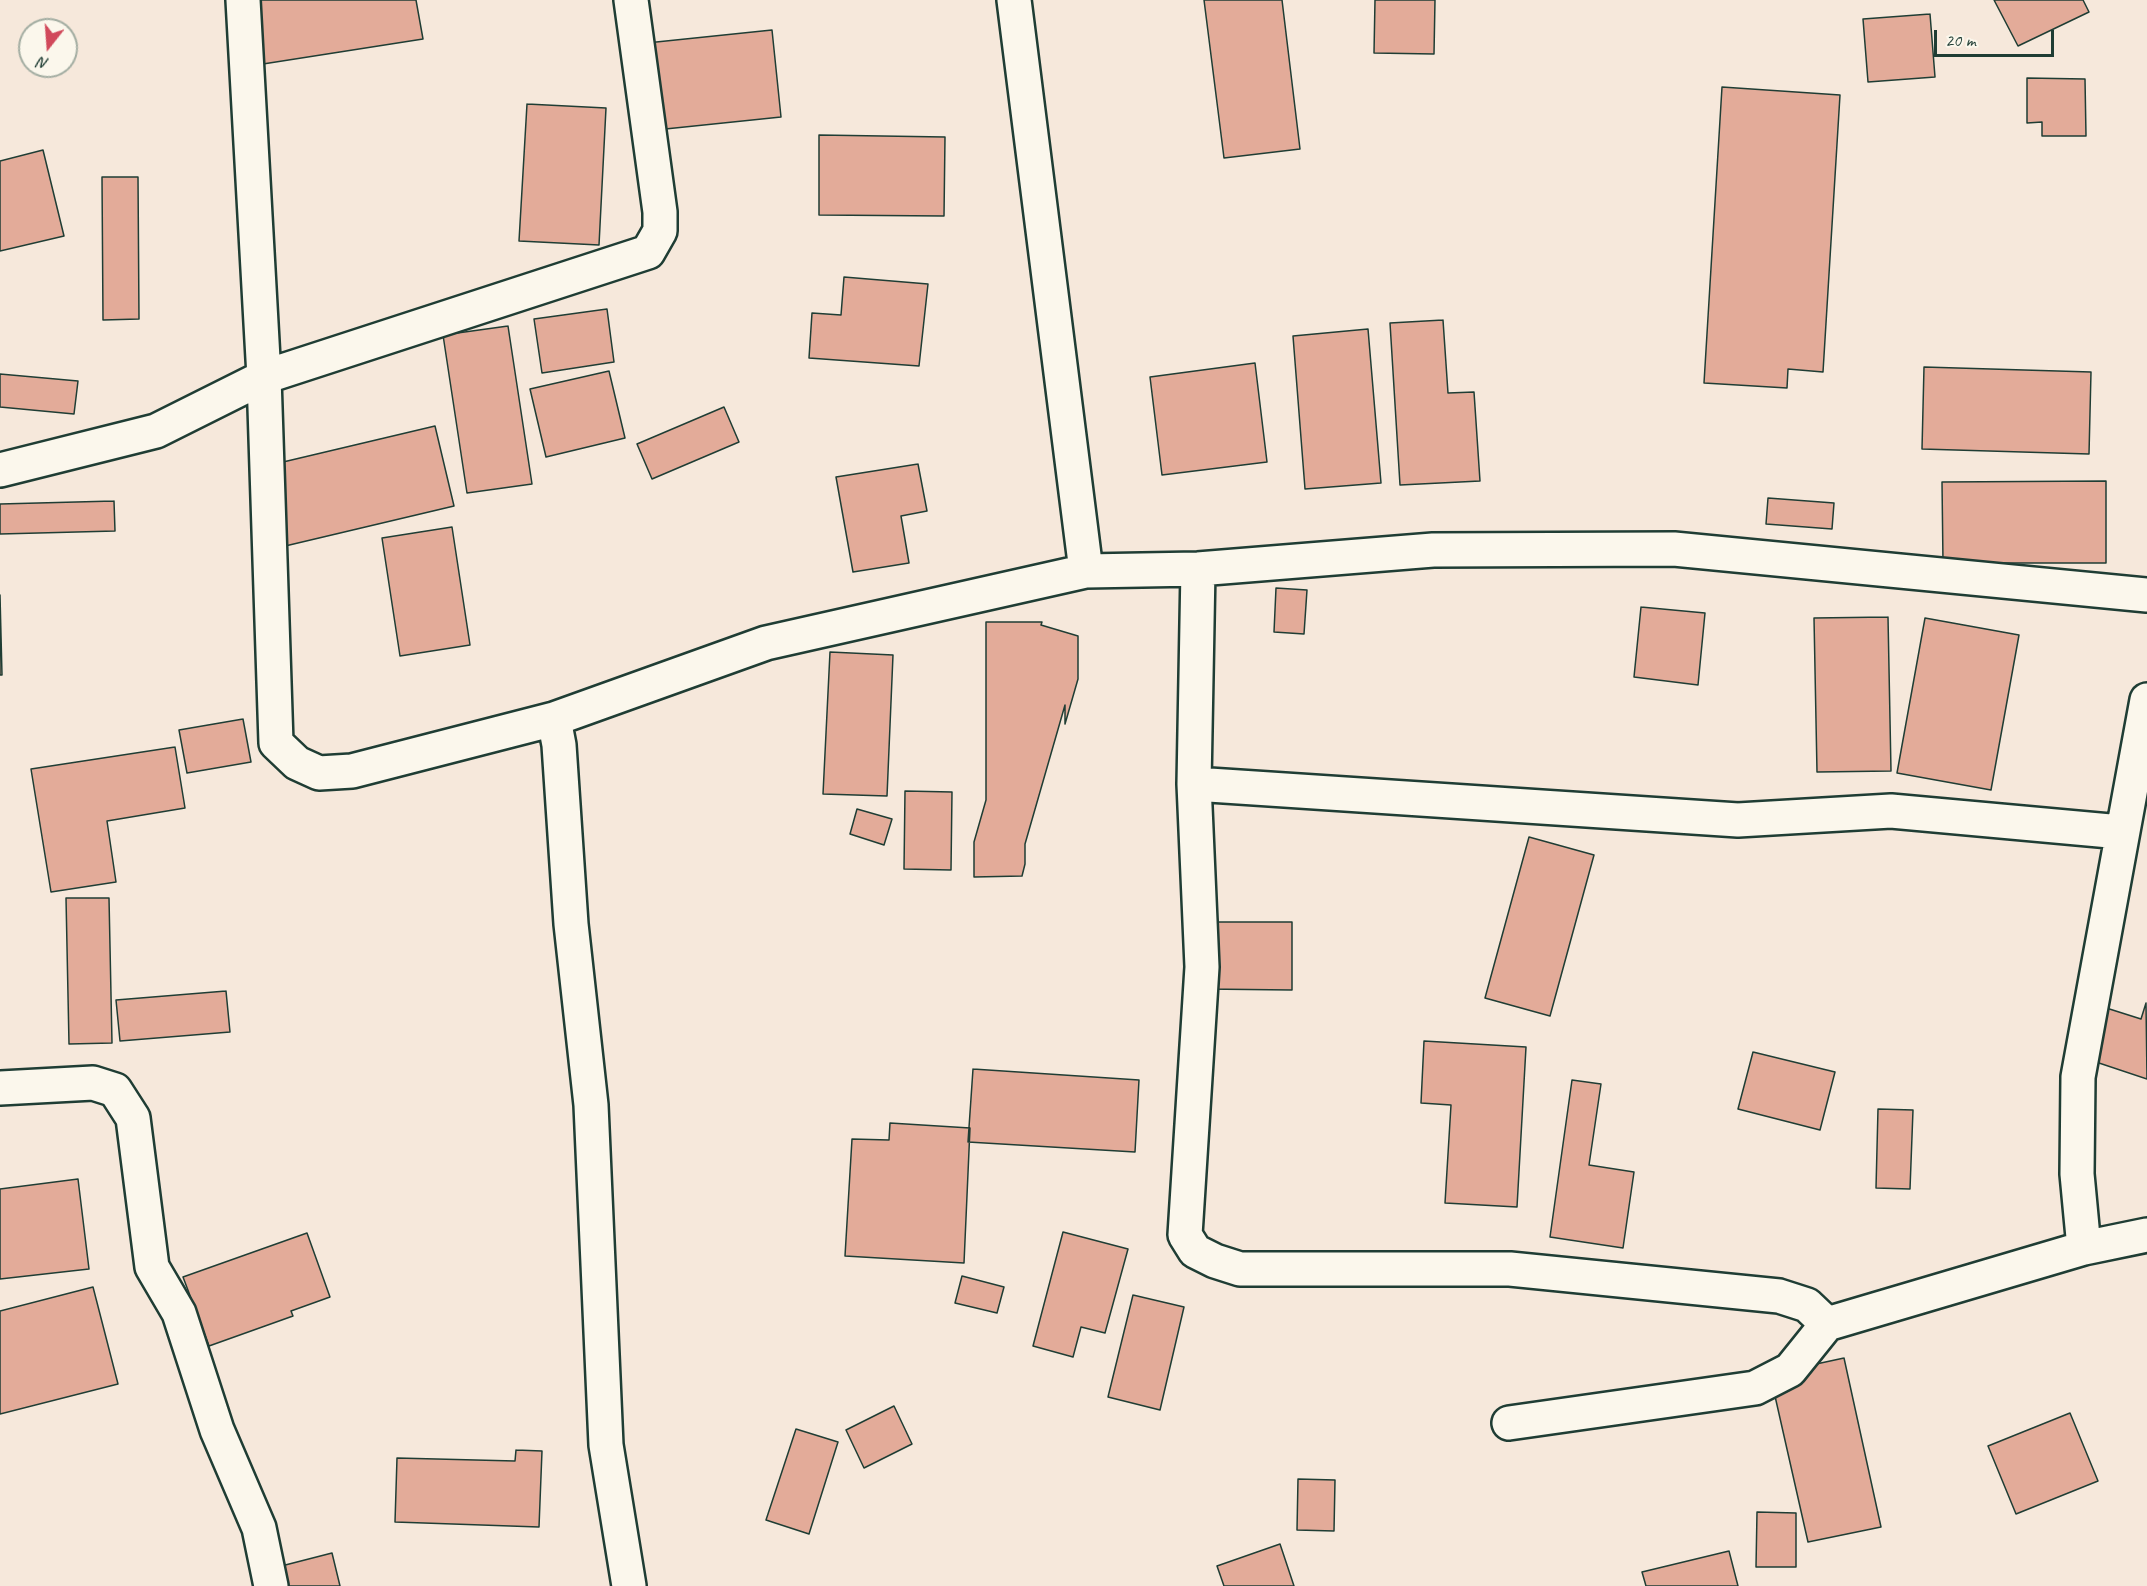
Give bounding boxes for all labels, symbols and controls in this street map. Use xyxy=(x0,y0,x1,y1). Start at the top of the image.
north arrow xyxy=(18,18,78,78)
scale bar xyxy=(1937,18,2057,56)
text: 20 m xyxy=(1945,29,1976,51)
text: N xyxy=(36,52,51,74)

